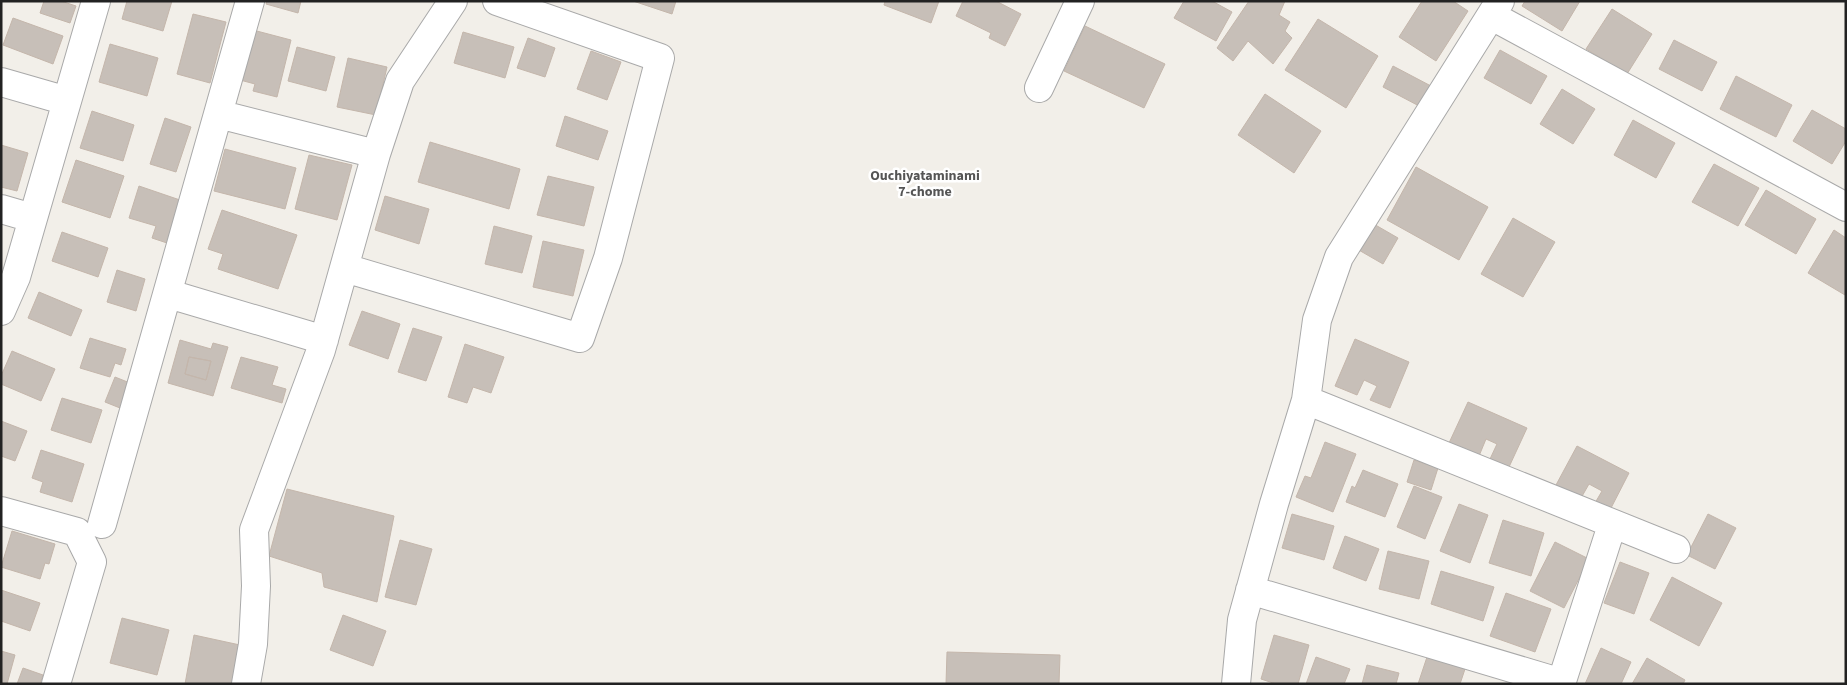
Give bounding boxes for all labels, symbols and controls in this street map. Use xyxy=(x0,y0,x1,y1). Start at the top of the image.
district label: Ouchiyataminami 7-chome xyxy=(870,166,980,202)

